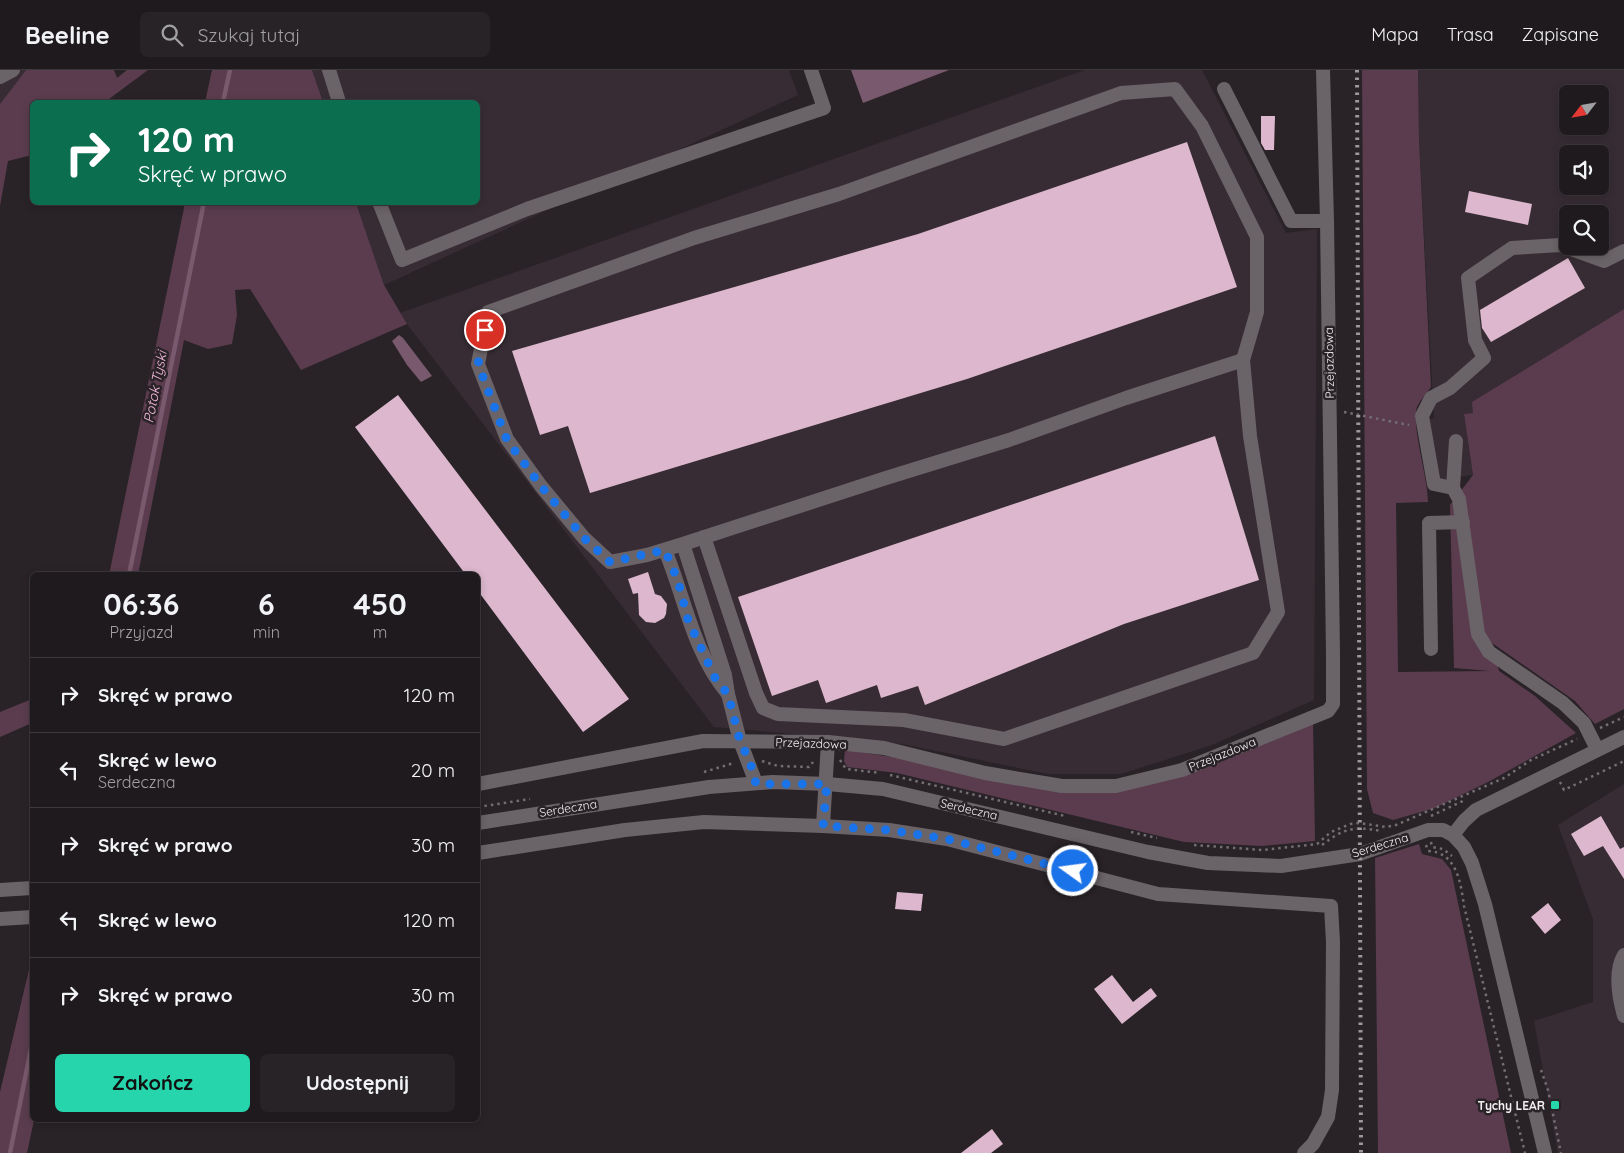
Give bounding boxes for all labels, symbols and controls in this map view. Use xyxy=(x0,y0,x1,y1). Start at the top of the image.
search box xyxy=(140,12,490,57)
text: Beeline xyxy=(25,20,110,50)
icon: search xyxy=(158,21,186,49)
text: Szukaj tutaj xyxy=(198,23,300,47)
text: Mapa xyxy=(1371,23,1419,46)
text: Trasa xyxy=(1447,23,1494,46)
text: Zapisane xyxy=(1522,23,1599,46)
north arrow xyxy=(1559,85,1609,135)
map controls xyxy=(1559,85,1609,255)
text: 120 m xyxy=(138,117,235,161)
icon: right xyxy=(55,120,120,185)
button: sound xyxy=(1559,145,1609,195)
text: Skręć w prawo xyxy=(138,160,287,188)
button: search xyxy=(1559,205,1609,255)
pin xyxy=(464,309,506,351)
icon: arrive xyxy=(471,316,499,344)
street label: Przejazdowa xyxy=(1321,327,1337,399)
water label: Potok Tyski xyxy=(139,347,171,425)
text: 06:36 xyxy=(103,585,179,623)
text: 6 xyxy=(258,585,275,623)
text: 450 xyxy=(353,585,407,623)
text: Przyjazd xyxy=(109,622,173,642)
text: min xyxy=(253,622,280,642)
text: m xyxy=(373,622,387,642)
icon: right xyxy=(55,681,83,709)
text: Skręć w prawo xyxy=(98,683,233,707)
text: 120 m xyxy=(404,683,455,707)
street label: Przejazdowa xyxy=(775,734,847,752)
street label: Przejazdowa xyxy=(1186,734,1258,774)
text: Skręć w lewo xyxy=(98,748,217,772)
icon: left xyxy=(55,756,83,784)
text: 20 m xyxy=(411,758,455,782)
text: Serdeczna xyxy=(98,772,175,792)
street label: Serdeczna xyxy=(939,795,999,823)
street label: Serdeczna xyxy=(538,796,598,820)
street label: Serdeczna xyxy=(1350,829,1410,861)
icon: right xyxy=(55,831,83,859)
text: Skręć w prawo xyxy=(98,833,233,857)
text: 30 m xyxy=(411,833,455,857)
position arrow xyxy=(1046,844,1098,896)
icon: left xyxy=(55,906,83,934)
text: Skręć w lewo xyxy=(98,908,217,932)
text: 120 m xyxy=(404,908,455,932)
icon: right xyxy=(55,981,83,1009)
text: Skręć w prawo xyxy=(98,983,233,1007)
text: 30 m xyxy=(411,983,455,1007)
button: Zakończ xyxy=(55,1054,250,1112)
button: Udostępnij xyxy=(260,1054,455,1112)
place label: Tychy LEAR xyxy=(1477,1098,1545,1113)
marker: Tychy LEAR xyxy=(1549,1099,1561,1111)

